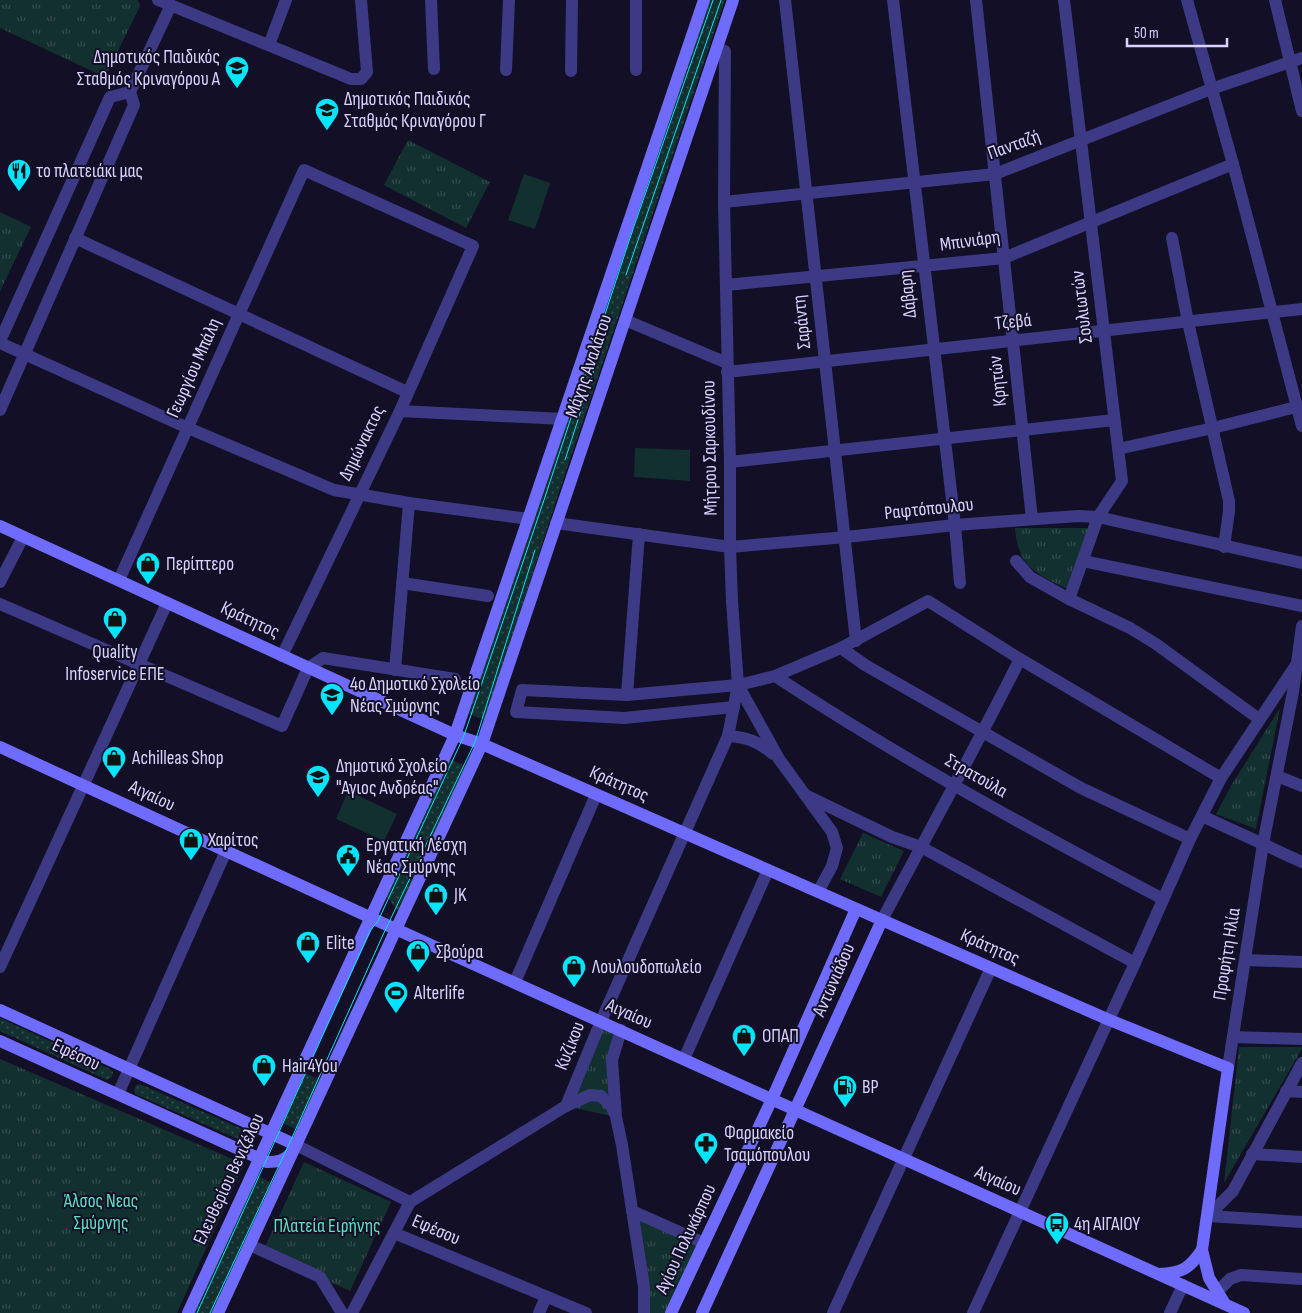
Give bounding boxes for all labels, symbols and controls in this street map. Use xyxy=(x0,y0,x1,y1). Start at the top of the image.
scale bar xyxy=(1127,15,1227,47)
text: 50 m xyxy=(1134,24,1159,43)
place label: Δημοτικός Παιδικός Σταθμός Κριναγόρου Α xyxy=(77,46,221,91)
school or university icon: Δημοτικός Παιδικός Σταθμός Κριναγόρου Α xyxy=(224,55,250,89)
place label: Δημοτικός Παιδικός Σταθμός Κριναγόρου Γ xyxy=(344,88,486,133)
school or university icon: Δημοτικός Παιδικός Σταθμός Κριναγόρου Γ xyxy=(314,97,340,131)
street label: Πανταζή xyxy=(984,125,1044,165)
restaurant icon: το πλατειάκι μας xyxy=(6,158,32,192)
place label: το πλατειάκι μας xyxy=(36,160,143,183)
street label: Μπινιάρη xyxy=(938,225,1002,257)
street label: Δάβαρη xyxy=(894,269,922,319)
street label: Σουλιωτών xyxy=(1066,269,1098,344)
street label: Σαράντη xyxy=(788,294,816,350)
street label: Τζεβά xyxy=(993,309,1033,335)
street label: Μάχης Αναλάτου xyxy=(561,311,617,421)
street label: Γεωργίου Μπάλη xyxy=(162,315,226,421)
street label: Κρητών xyxy=(984,354,1012,407)
street label: Μήτρου Σαρκουδίνου xyxy=(697,380,723,516)
street label: Δημώνακτος xyxy=(334,402,390,484)
street label: Ραφτόπουλου xyxy=(883,493,975,525)
shop icon: Περίπτερο xyxy=(135,551,161,585)
place label: Περίπτερο xyxy=(166,553,234,576)
street label: Κράτητος xyxy=(217,596,283,644)
shop icon: Quality Infoservice ΕΠΕ xyxy=(102,606,128,640)
place label: Quality Infoservice ΕΠΕ xyxy=(65,641,165,686)
place label: 4o Δημοτικό Σχολείο Νέας Σμύρνης xyxy=(350,673,480,718)
school or university icon: 4o Δημοτικό Σχολείο Νέας Σμύρνης xyxy=(319,682,345,716)
shop icon: Achilleas Shop xyxy=(101,745,127,779)
place label: Achilleas Shop xyxy=(131,747,224,770)
street label: Στρατούλα xyxy=(941,749,1011,803)
place label: Δημοτικό Σχολείο "Αγιος Ανδρέας" xyxy=(336,755,447,800)
street label: Κράτητος xyxy=(586,761,652,807)
school or university icon: Δημοτικό Σχολείο "Αγιος Ανδρέας" xyxy=(305,764,331,798)
street label: Αιγαίου xyxy=(124,775,179,817)
shop icon: Χαρίτος xyxy=(178,827,204,861)
place label: Χαρίτος xyxy=(207,829,259,852)
place label: Εργατική Λέσχη Νέας Σμύρνης xyxy=(366,834,467,879)
public building icon: Εργατική Λέσχη Νέας Σμύρνης xyxy=(335,843,361,877)
shop icon: JK xyxy=(423,882,449,916)
place label: JK xyxy=(453,884,467,907)
street label: Προφήτη Ηλία xyxy=(1208,906,1246,1002)
street label: Κράτητος xyxy=(957,924,1023,970)
shop icon: Elite xyxy=(295,930,321,964)
place label: Elite xyxy=(326,932,355,955)
shop icon: Σβούρα xyxy=(405,939,431,973)
street label: Αντωνιάδου xyxy=(807,940,860,1021)
place label: Σβούρα xyxy=(436,941,483,964)
shop icon: Λουλουδοπωλείο xyxy=(561,954,587,988)
place label: Λουλουδοπωλείο xyxy=(591,956,702,979)
sports icon: Alterlife xyxy=(383,980,409,1014)
place label: Alterlife xyxy=(413,982,465,1005)
street label: Αιγαίου xyxy=(601,993,656,1034)
street label: Κυζίκου xyxy=(550,1018,590,1074)
shop icon: ΟΠΑΠ xyxy=(731,1023,757,1057)
place label: ΟΠΑΠ xyxy=(762,1025,799,1048)
street label: Εφέσου xyxy=(48,1034,104,1076)
shop icon: Hair4You xyxy=(251,1053,277,1087)
place label: Hair4You xyxy=(282,1055,338,1078)
fuel station icon: BP xyxy=(832,1074,858,1108)
place label: BP xyxy=(862,1076,878,1099)
street label: Ελευθερίου Βενιζέλου xyxy=(189,1110,269,1248)
place label: Φαρμακείο Τσαμόπουλου xyxy=(724,1122,810,1167)
pharmacy icon: Φαρμακείο Τσαμόπουλου xyxy=(693,1131,719,1165)
street label: Αιγαίου xyxy=(970,1160,1025,1201)
street label: Αγίου Πολυκάρπου xyxy=(650,1181,721,1298)
park label: Άλσος Νεας Σμύρνης xyxy=(64,1190,138,1235)
street label: Εφέσου xyxy=(408,1210,464,1250)
bus stop icon: 4η ΑΙΓΑΙΟΥ xyxy=(1044,1211,1070,1245)
place label: 4η ΑΙΓΑΙΟΥ xyxy=(1074,1213,1140,1236)
park label: Πλατεία Ειρήνης xyxy=(273,1215,381,1238)

